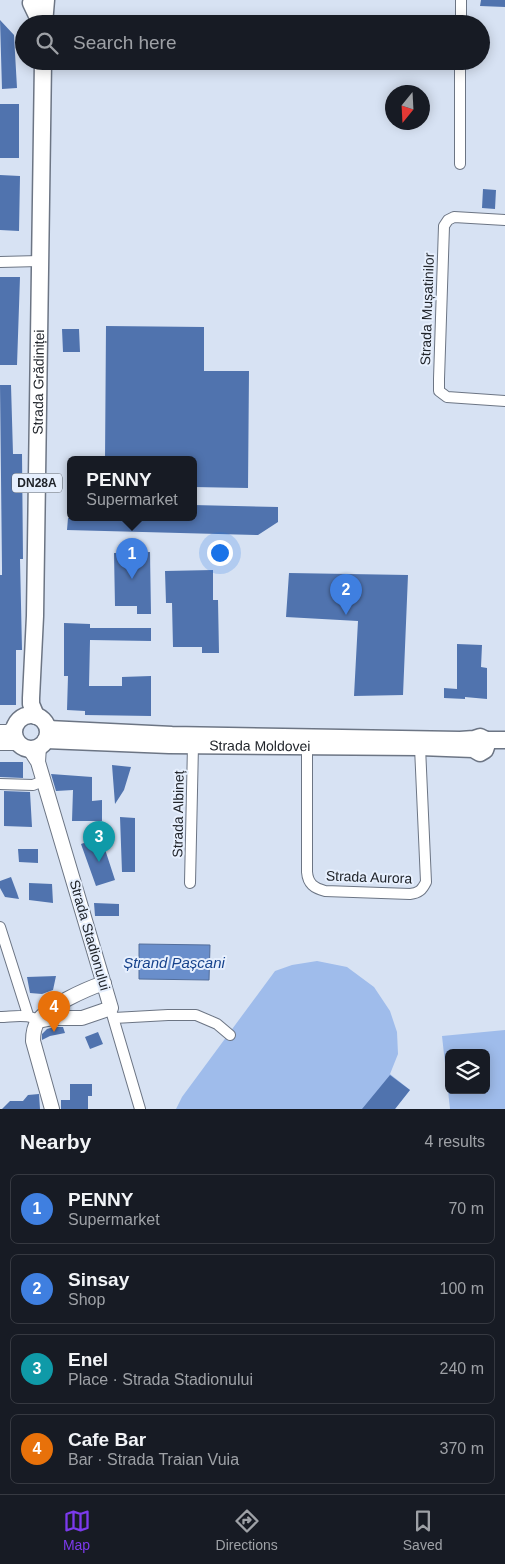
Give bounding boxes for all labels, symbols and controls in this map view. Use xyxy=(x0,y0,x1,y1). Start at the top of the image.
search box xyxy=(15,15,490,70)
icon: search xyxy=(33,29,61,57)
text: Search here xyxy=(73,32,177,53)
north arrow xyxy=(385,85,430,130)
street label: Strada Mușatinilor xyxy=(417,252,437,366)
street label: Strada Grădiniței xyxy=(30,329,47,435)
popup xyxy=(67,456,197,521)
text: PENNY xyxy=(86,469,152,490)
road number: DN28A xyxy=(12,473,62,492)
text: Supermarket xyxy=(86,491,178,508)
pin: 1 xyxy=(116,538,148,579)
your location xyxy=(207,540,233,566)
pin: 2 xyxy=(330,574,362,615)
street label: Strada Moldovei xyxy=(209,737,311,754)
street label: Strada Albineț xyxy=(169,770,187,858)
pin: 3 xyxy=(83,821,115,862)
street label: Strada Aurora xyxy=(326,867,413,887)
street label: Strada Stadionului xyxy=(67,878,113,992)
water label: Ștrand Pașcani xyxy=(123,954,226,971)
pin: 4 xyxy=(38,991,70,1032)
map controls xyxy=(445,1049,490,1094)
button: layers xyxy=(445,1049,490,1094)
text: Nearby xyxy=(20,1130,91,1153)
text: 4 results xyxy=(425,1133,485,1150)
text: PENNY xyxy=(68,1189,133,1210)
text: 1 xyxy=(33,1200,41,1217)
text: 70 m xyxy=(448,1200,484,1217)
text: Supermarket xyxy=(68,1211,160,1228)
text: Sinsay xyxy=(68,1269,129,1290)
text: 2 xyxy=(33,1280,41,1297)
text: 100 m xyxy=(440,1280,484,1297)
text: Shop xyxy=(68,1291,105,1308)
text: Enel xyxy=(68,1349,108,1370)
text: 3 xyxy=(33,1360,41,1377)
text: 240 m xyxy=(440,1360,484,1377)
text: Place · Strada Stadionului xyxy=(68,1371,253,1388)
text: Cafe Bar xyxy=(68,1429,146,1450)
text: 4 xyxy=(33,1440,41,1457)
text: 370 m xyxy=(440,1440,484,1457)
text: Bar · Strada Traian Vuia xyxy=(68,1451,239,1468)
tab: Map xyxy=(63,1507,91,1553)
tab: Directions xyxy=(216,1507,278,1553)
tab: Saved xyxy=(403,1507,442,1553)

